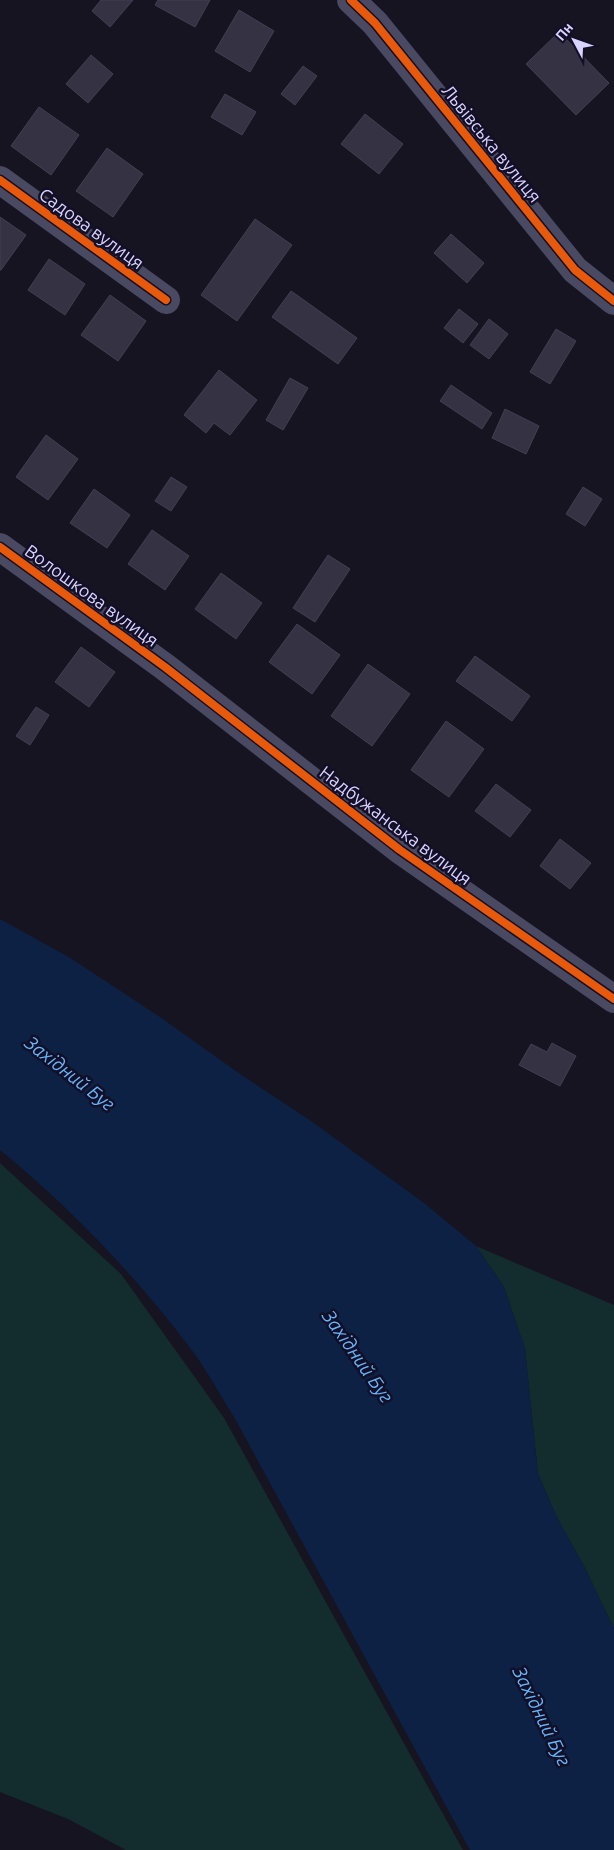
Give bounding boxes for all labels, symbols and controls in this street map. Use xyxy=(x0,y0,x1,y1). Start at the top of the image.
north arrow xyxy=(549,15,599,65)
text: Пн xyxy=(552,19,576,44)
street label: Львівська вулиця xyxy=(438,80,546,206)
street label: Садова вулиця xyxy=(36,183,148,273)
street label: Волошкова вулиця xyxy=(21,540,163,650)
street label: Надбужанська вулиця xyxy=(316,761,476,889)
water label: Західний Буг xyxy=(20,1031,119,1115)
water label: Західний Буг xyxy=(317,1305,398,1407)
water label: Західний Буг xyxy=(508,1662,576,1769)

